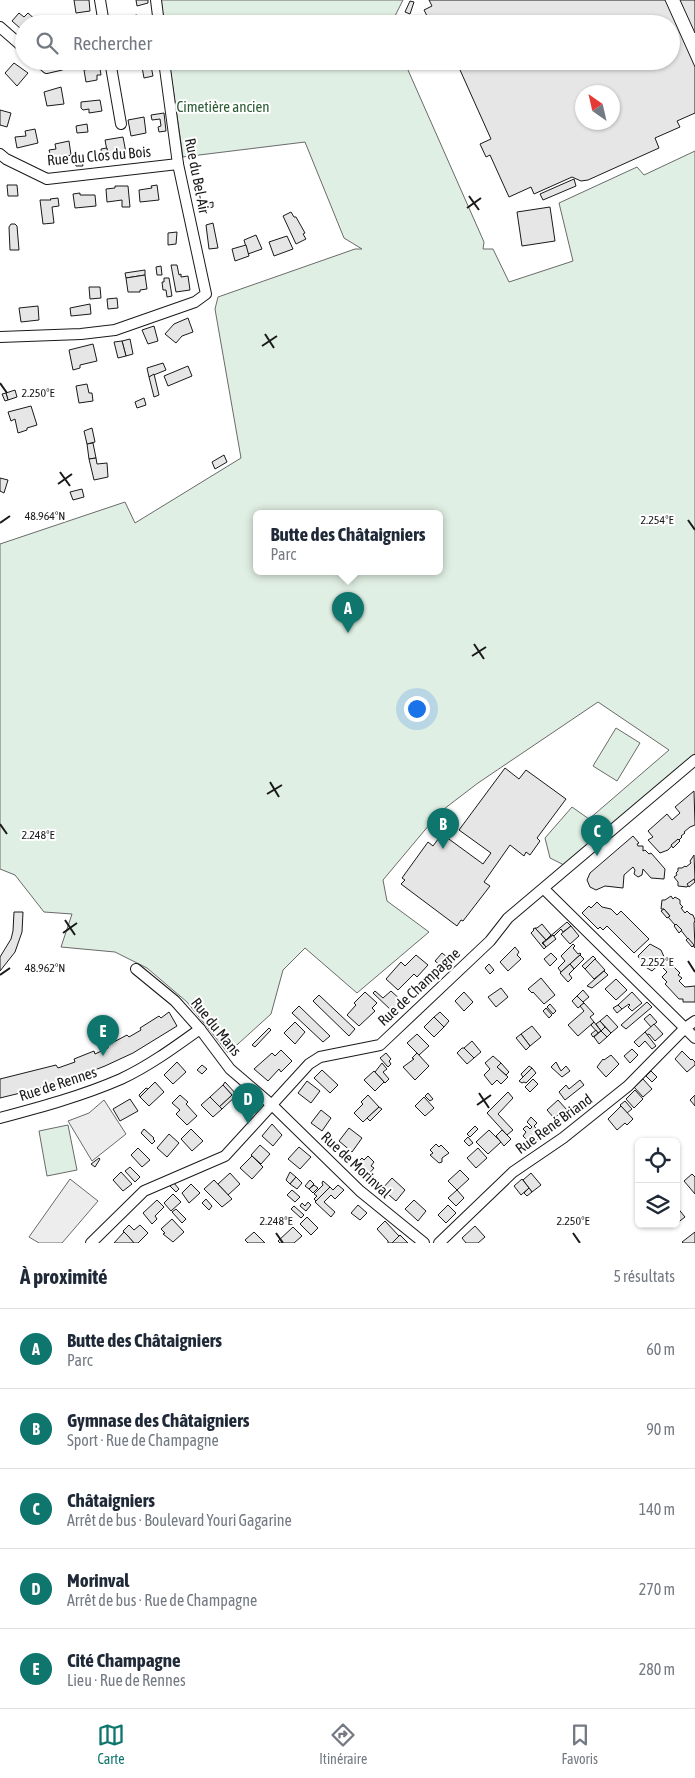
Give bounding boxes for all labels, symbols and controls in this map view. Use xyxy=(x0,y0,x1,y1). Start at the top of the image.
search box xyxy=(15,15,680,70)
icon: search xyxy=(33,29,61,57)
text: Rechercher xyxy=(73,32,152,54)
north arrow xyxy=(575,85,620,130)
park label: Cimetière ancien xyxy=(176,98,270,115)
street label: Rue du Bel-Air xyxy=(182,137,213,216)
street label: Rue du Clos du Bois xyxy=(46,142,152,169)
text: 2.250°E xyxy=(21,386,55,400)
text: 48.964°N xyxy=(25,509,65,523)
popup xyxy=(253,510,443,575)
text: 2.254°E xyxy=(640,513,674,527)
text: Butte des Châtaigniers xyxy=(270,523,426,545)
text: Parc xyxy=(270,545,296,563)
pin: A xyxy=(332,592,364,633)
your location xyxy=(404,696,430,722)
pin: B xyxy=(427,808,459,849)
pin: C xyxy=(581,815,613,856)
text: 2.248°E xyxy=(21,828,55,842)
street label: Rue de Champagne xyxy=(374,944,463,1029)
text: 2.252°E xyxy=(640,955,674,969)
text: 48.962°N xyxy=(25,961,65,975)
street label: Rue du Mans xyxy=(188,994,245,1059)
pin: E xyxy=(87,1015,119,1056)
street label: Rue de Rennes xyxy=(17,1063,99,1104)
pin: D xyxy=(232,1083,264,1124)
street label: Rue René Briand xyxy=(512,1090,595,1157)
street label: Rue de Morinval xyxy=(318,1128,395,1201)
map controls xyxy=(635,1138,680,1228)
button: locate xyxy=(635,1138,680,1183)
button: layers xyxy=(635,1183,680,1228)
text: 2.248°E xyxy=(259,1214,293,1228)
text: 2.250°E xyxy=(556,1214,590,1228)
text: À proximité xyxy=(20,1264,108,1288)
text: 5 résultats xyxy=(613,1267,675,1285)
text: Butte des Châtaigniers xyxy=(67,1329,222,1351)
text: A xyxy=(32,1340,40,1358)
text: 60 m xyxy=(646,1340,675,1358)
text: Parc xyxy=(67,1351,93,1369)
text: Gymnase des Châtaigniers xyxy=(67,1409,249,1431)
text: B xyxy=(32,1420,40,1438)
text: 90 m xyxy=(646,1420,675,1438)
text: Sport · Rue de Champagne xyxy=(67,1431,219,1449)
text: Châtaigniers xyxy=(67,1489,155,1511)
text: C xyxy=(32,1500,40,1518)
text: 140 m xyxy=(639,1500,675,1518)
text: Arrêt de bus · Boulevard Youri Gagarine xyxy=(67,1511,292,1529)
text: Morinval xyxy=(67,1569,129,1591)
text: D xyxy=(32,1580,40,1598)
text: 270 m xyxy=(639,1580,675,1598)
text: Arrêt de bus · Rue de Champagne xyxy=(67,1591,257,1609)
text: Cité Champagne xyxy=(67,1649,181,1671)
text: E xyxy=(33,1660,39,1678)
text: 280 m xyxy=(639,1660,675,1678)
text: Lieu · Rue de Rennes xyxy=(67,1671,186,1689)
tab: Carte xyxy=(97,1721,125,1767)
tab: Itinéraire xyxy=(319,1721,367,1767)
tab: Favoris xyxy=(562,1721,598,1767)

